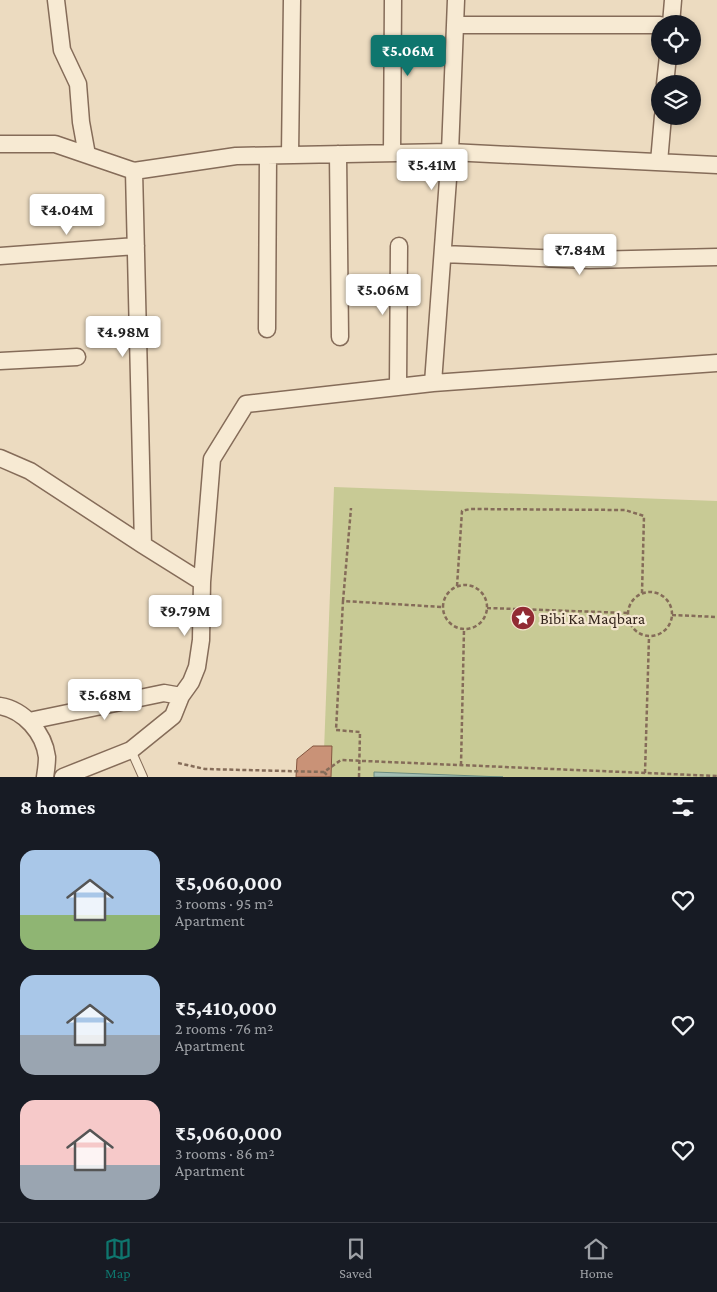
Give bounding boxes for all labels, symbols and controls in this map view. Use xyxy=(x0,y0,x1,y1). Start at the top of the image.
map controls xyxy=(651,15,701,125)
button: locate xyxy=(651,15,701,65)
pin: ₹5.06M xyxy=(367,34,449,77)
text: ₹5.06M xyxy=(382,42,434,59)
button: layers xyxy=(651,75,701,125)
pin: ₹5.41M xyxy=(391,148,473,191)
text: ₹5.41M xyxy=(408,156,456,173)
pin: ₹4.04M xyxy=(26,194,108,236)
text: ₹4.04M xyxy=(41,201,93,218)
pin: ₹7.84M xyxy=(539,234,621,276)
text: ₹7.84M xyxy=(554,241,606,258)
pin: ₹5.06M xyxy=(342,274,424,316)
text: ₹5.06M xyxy=(357,281,409,298)
pin: ₹4.98M xyxy=(82,316,164,358)
text: ₹4.98M xyxy=(97,323,149,340)
pin: ₹9.79M xyxy=(144,594,226,637)
text: ₹9.79M xyxy=(160,602,210,619)
place icon: Bibi Ka Maqbara xyxy=(510,605,536,631)
place label: Bibi Ka Maqbara xyxy=(540,610,646,628)
pin: ₹5.68M xyxy=(64,678,146,721)
text: ₹5.68M xyxy=(79,686,131,703)
icon: filters xyxy=(669,793,697,821)
text: 8 homes xyxy=(20,795,95,819)
icon: home xyxy=(60,870,120,930)
text: ₹5,060,000 xyxy=(175,871,282,895)
icon: heart xyxy=(669,886,697,914)
text: 3 rooms · 95 m² xyxy=(175,895,273,912)
text: Apartment xyxy=(175,912,245,929)
icon: home xyxy=(60,995,120,1055)
text: ₹5,410,000 xyxy=(175,996,277,1020)
icon: heart xyxy=(669,1011,697,1039)
text: 2 rooms · 76 m² xyxy=(175,1020,273,1037)
text: Apartment xyxy=(175,1037,245,1054)
icon: home xyxy=(60,1120,120,1180)
text: ₹5,060,000 xyxy=(175,1121,282,1145)
icon: heart xyxy=(669,1136,697,1164)
text: 3 rooms · 86 m² xyxy=(175,1145,275,1162)
text: Apartment xyxy=(175,1162,245,1179)
tab: Map xyxy=(104,1235,132,1281)
tab: Saved xyxy=(339,1235,372,1281)
tab: Home xyxy=(580,1235,613,1281)

